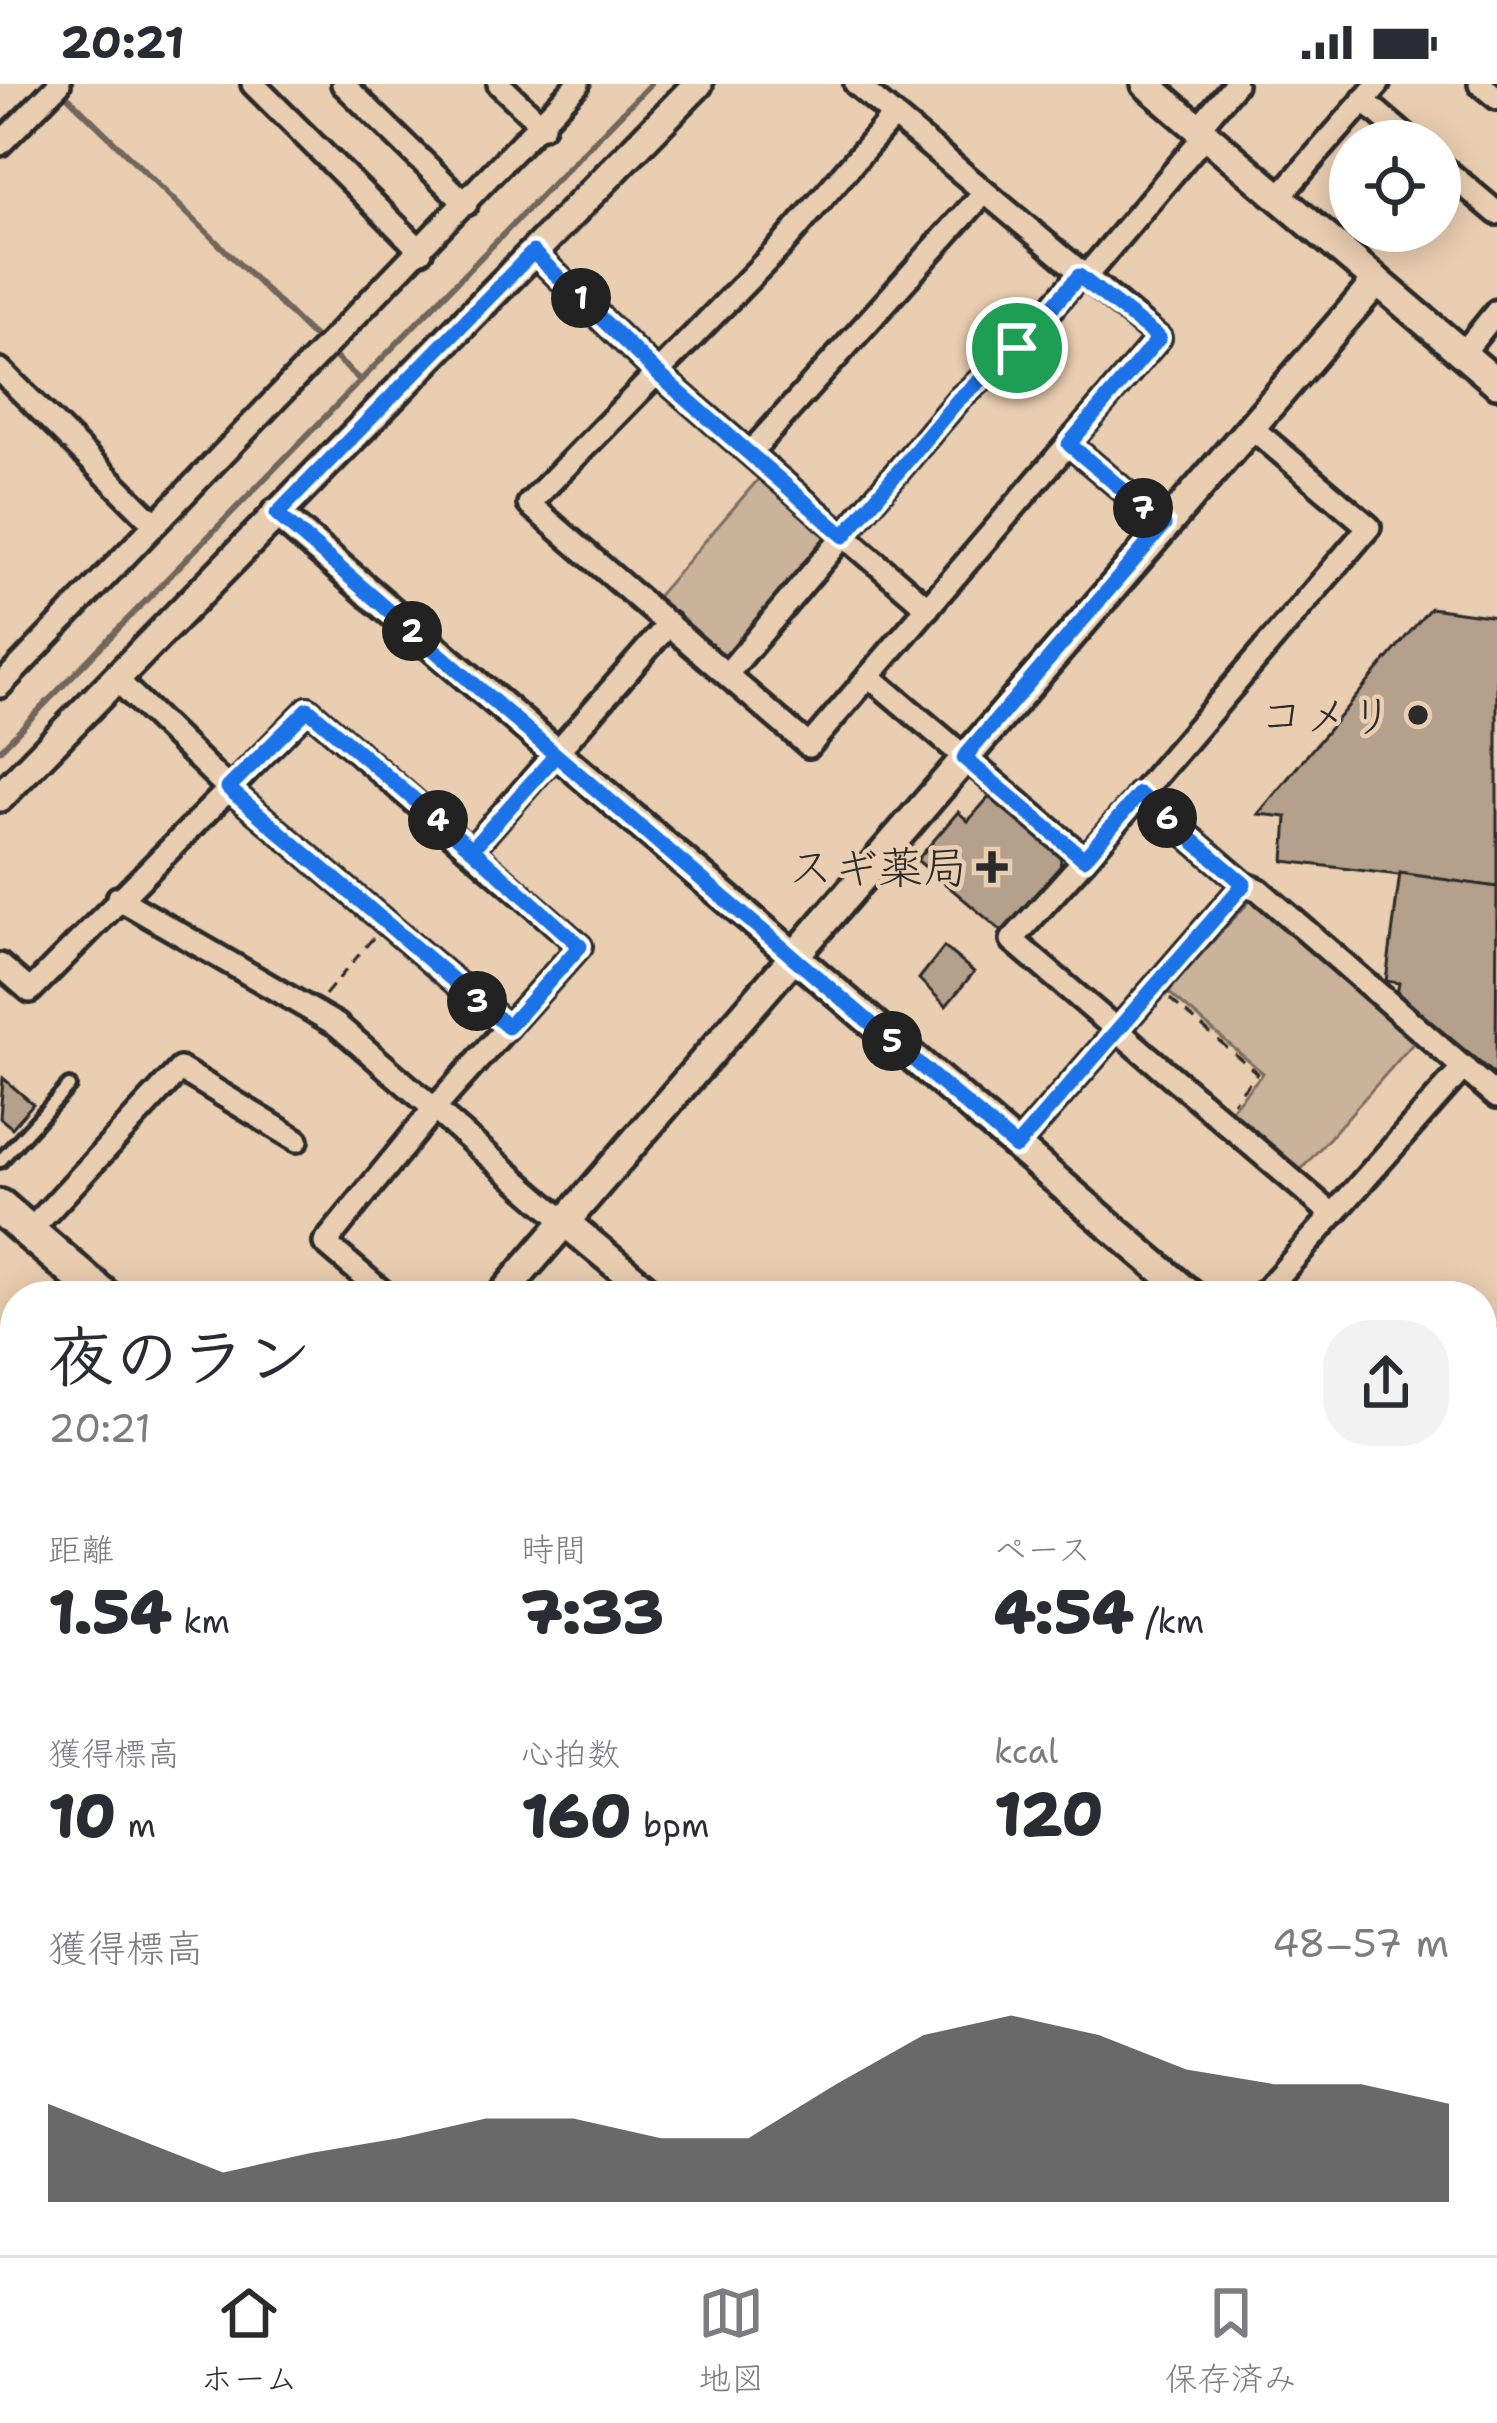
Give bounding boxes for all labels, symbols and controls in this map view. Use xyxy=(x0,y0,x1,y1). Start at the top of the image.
text: 20:21 xyxy=(60,12,185,72)
map controls xyxy=(1329,120,1461,252)
button: locate xyxy=(1329,120,1461,252)
pin: 1 xyxy=(551,268,611,328)
text: 1 xyxy=(573,275,589,320)
pin xyxy=(966,297,1068,399)
icon: arrive xyxy=(984,315,1050,381)
pin: 7 xyxy=(1113,478,1173,538)
text: 7 xyxy=(1131,485,1155,530)
pin: 2 xyxy=(382,601,442,661)
text: 2 xyxy=(400,608,424,653)
place label: コメリ xyxy=(1259,685,1394,745)
marker: コメリ xyxy=(1405,702,1431,728)
pin: 6 xyxy=(1137,788,1197,848)
pin: 4 xyxy=(408,790,468,850)
text: 6 xyxy=(1155,795,1179,840)
text: 4 xyxy=(426,797,450,842)
place label: スギ薬局 xyxy=(788,837,968,897)
marker: スギ薬局 xyxy=(979,854,1005,880)
pin: 3 xyxy=(447,971,507,1031)
text: 3 xyxy=(465,978,489,1023)
pin: 5 xyxy=(862,1011,922,1071)
text: 5 xyxy=(882,1018,902,1063)
text: 夜のラン xyxy=(48,1313,312,1401)
button: share xyxy=(1323,1320,1449,1446)
text: 20:21 xyxy=(48,1402,151,1454)
text: 距離 xyxy=(48,1527,114,1572)
text: 時間 xyxy=(521,1527,587,1572)
text: ペース xyxy=(994,1527,1091,1572)
text: 1.54 xyxy=(48,1572,172,1652)
text: 7:33 xyxy=(521,1572,664,1652)
text: 4:54 xyxy=(994,1572,1134,1652)
text: km xyxy=(172,1599,230,1644)
text: /km xyxy=(1134,1599,1204,1644)
text: kcal xyxy=(994,1729,1058,1774)
text: 獲得標高 xyxy=(48,1731,180,1776)
text: 心拍数 xyxy=(521,1731,620,1776)
text: 120 xyxy=(994,1774,1104,1854)
text: 10 xyxy=(48,1776,116,1856)
text: 160 xyxy=(521,1776,632,1856)
text: m xyxy=(116,1803,156,1848)
text: bpm xyxy=(632,1803,709,1848)
text: 48–57 m xyxy=(1272,1917,1449,1969)
text: 獲得標高 xyxy=(48,1922,204,1974)
tab: ホーム xyxy=(200,2280,298,2401)
tab: 地図 xyxy=(698,2280,764,2401)
tab: 保存済み xyxy=(1165,2280,1297,2401)

